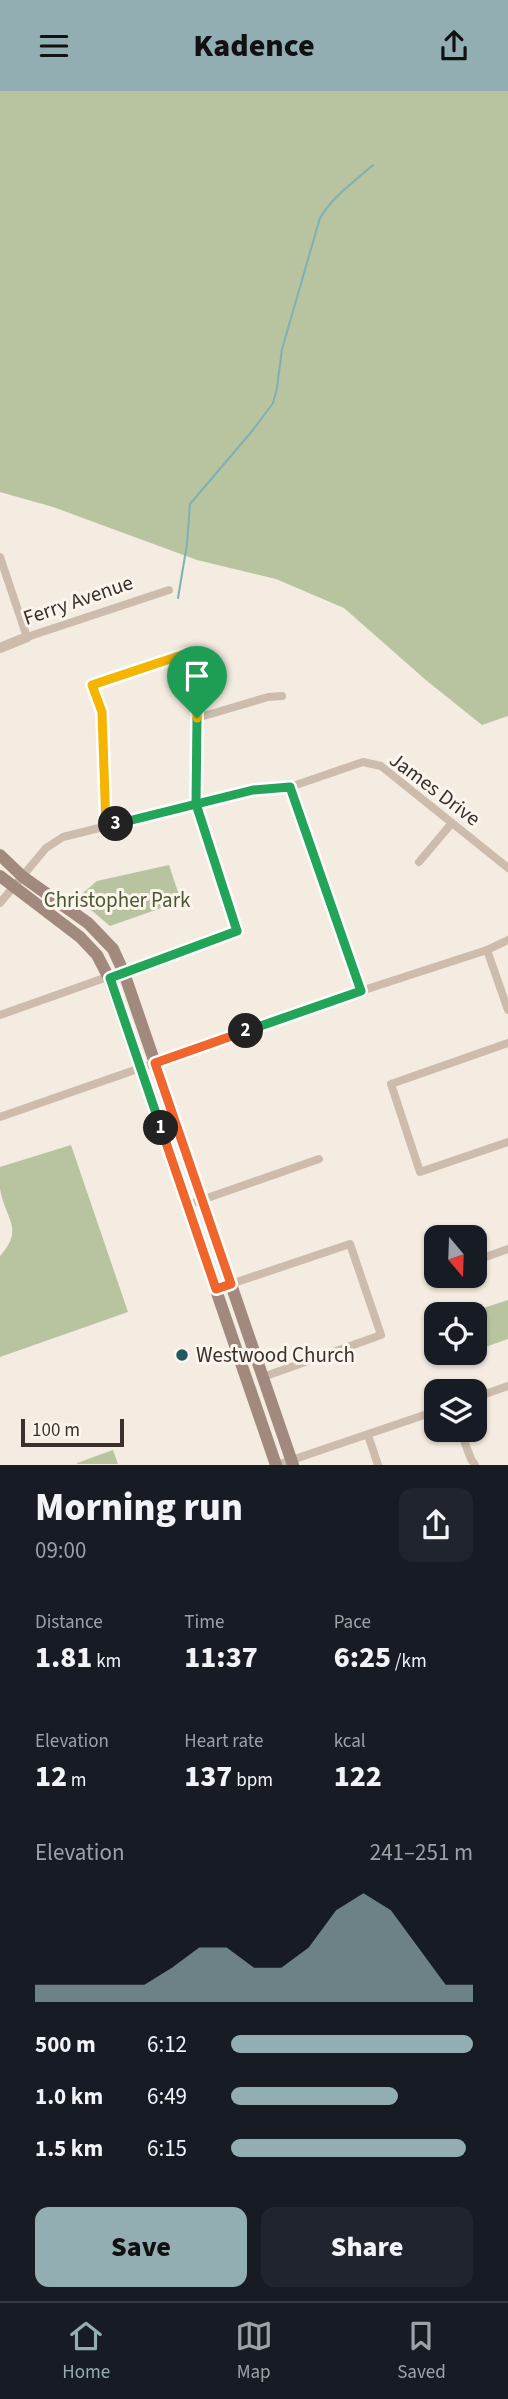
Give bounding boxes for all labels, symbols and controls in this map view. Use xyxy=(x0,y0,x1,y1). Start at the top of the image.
text: Kadence xyxy=(193,23,315,69)
icon: menu xyxy=(35,27,73,65)
icon: share xyxy=(435,27,473,65)
street label: Ferry Avenue xyxy=(19,567,137,633)
pin xyxy=(167,646,227,718)
icon: arrive xyxy=(178,657,216,695)
street label: James Drive xyxy=(383,745,487,833)
pin: 3 xyxy=(99,807,134,841)
text: 3 xyxy=(110,810,121,837)
park label: Christopher Park xyxy=(44,885,191,915)
pin: 2 xyxy=(229,1013,264,1049)
text: 2 xyxy=(240,1017,251,1044)
pin: 1 xyxy=(144,1111,178,1145)
text: 1 xyxy=(155,1114,166,1141)
north arrow xyxy=(424,1225,486,1288)
map controls xyxy=(424,1225,487,1442)
button: locate xyxy=(424,1302,487,1365)
place label: Westwood Church xyxy=(196,1340,355,1370)
marker: Westwood Church xyxy=(174,1347,190,1363)
button: layers xyxy=(424,1379,487,1442)
scale bar xyxy=(21,1415,124,1447)
text: 100 m xyxy=(32,1417,80,1444)
text: Morning run xyxy=(35,1481,243,1535)
button: share xyxy=(399,1488,473,1562)
text: 09:00 xyxy=(35,1534,86,1567)
text: Distance xyxy=(35,1609,103,1636)
text: Time xyxy=(184,1609,224,1636)
text: Pace xyxy=(334,1609,371,1636)
text: 1.81 xyxy=(35,1636,92,1679)
text: 11:37 xyxy=(184,1636,258,1679)
text: 6:25 xyxy=(334,1636,391,1679)
text: km xyxy=(92,1648,121,1675)
text: /km xyxy=(391,1648,427,1675)
text: Elevation xyxy=(35,1728,109,1755)
text: Heart rate xyxy=(184,1728,263,1755)
text: kcal xyxy=(334,1728,366,1755)
text: 12 xyxy=(35,1755,67,1798)
text: 137 xyxy=(184,1755,232,1798)
text: 122 xyxy=(334,1755,382,1798)
text: m xyxy=(67,1767,87,1794)
text: bpm xyxy=(232,1767,273,1794)
text: Elevation xyxy=(35,1836,125,1869)
text: 241–251 m xyxy=(370,1836,473,1869)
text: 500 m xyxy=(35,2028,96,2061)
text: 6:12 xyxy=(147,2028,187,2061)
text: 1.0 km xyxy=(35,2080,103,2113)
text: 6:49 xyxy=(147,2080,187,2113)
text: 1.5 km xyxy=(35,2132,103,2165)
text: 6:15 xyxy=(147,2132,187,2165)
button: Save xyxy=(35,2207,247,2287)
button: Share xyxy=(261,2207,473,2287)
tab: Home xyxy=(62,2317,110,2386)
tab: Map xyxy=(235,2317,273,2386)
tab: Saved xyxy=(397,2317,446,2386)

